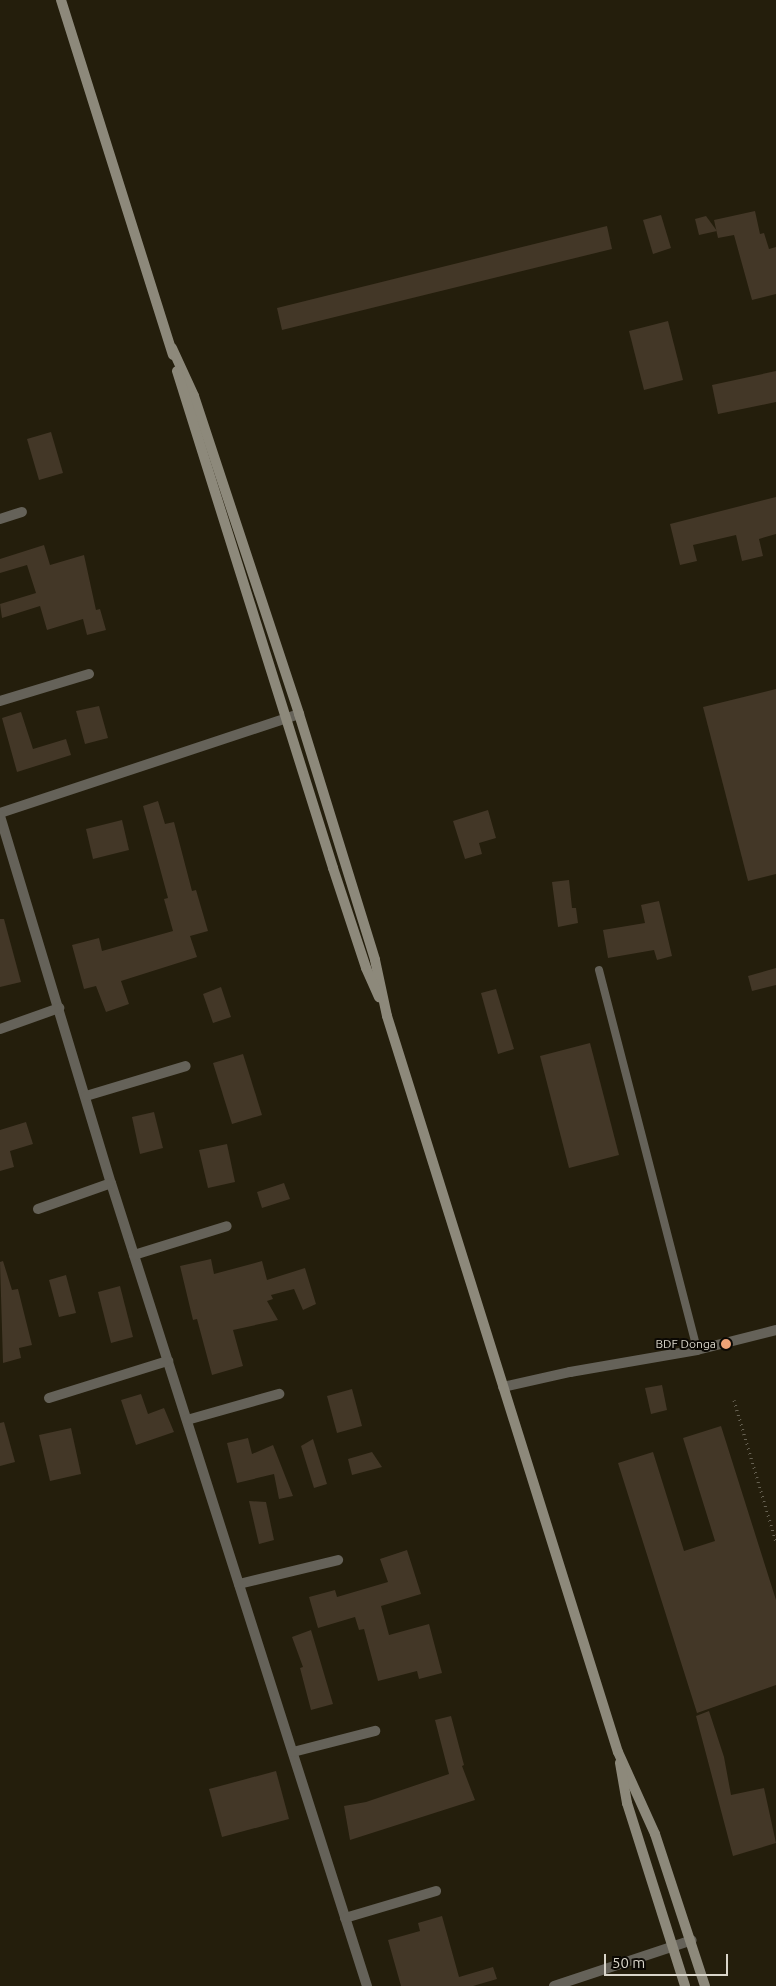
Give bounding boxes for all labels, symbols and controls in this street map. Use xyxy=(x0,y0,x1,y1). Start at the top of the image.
place label: BDF Donga xyxy=(655,1337,716,1351)
marker: BDF Donga xyxy=(720,1338,732,1350)
scale bar xyxy=(606,1944,730,1976)
text: 50 m xyxy=(612,1954,645,1971)

